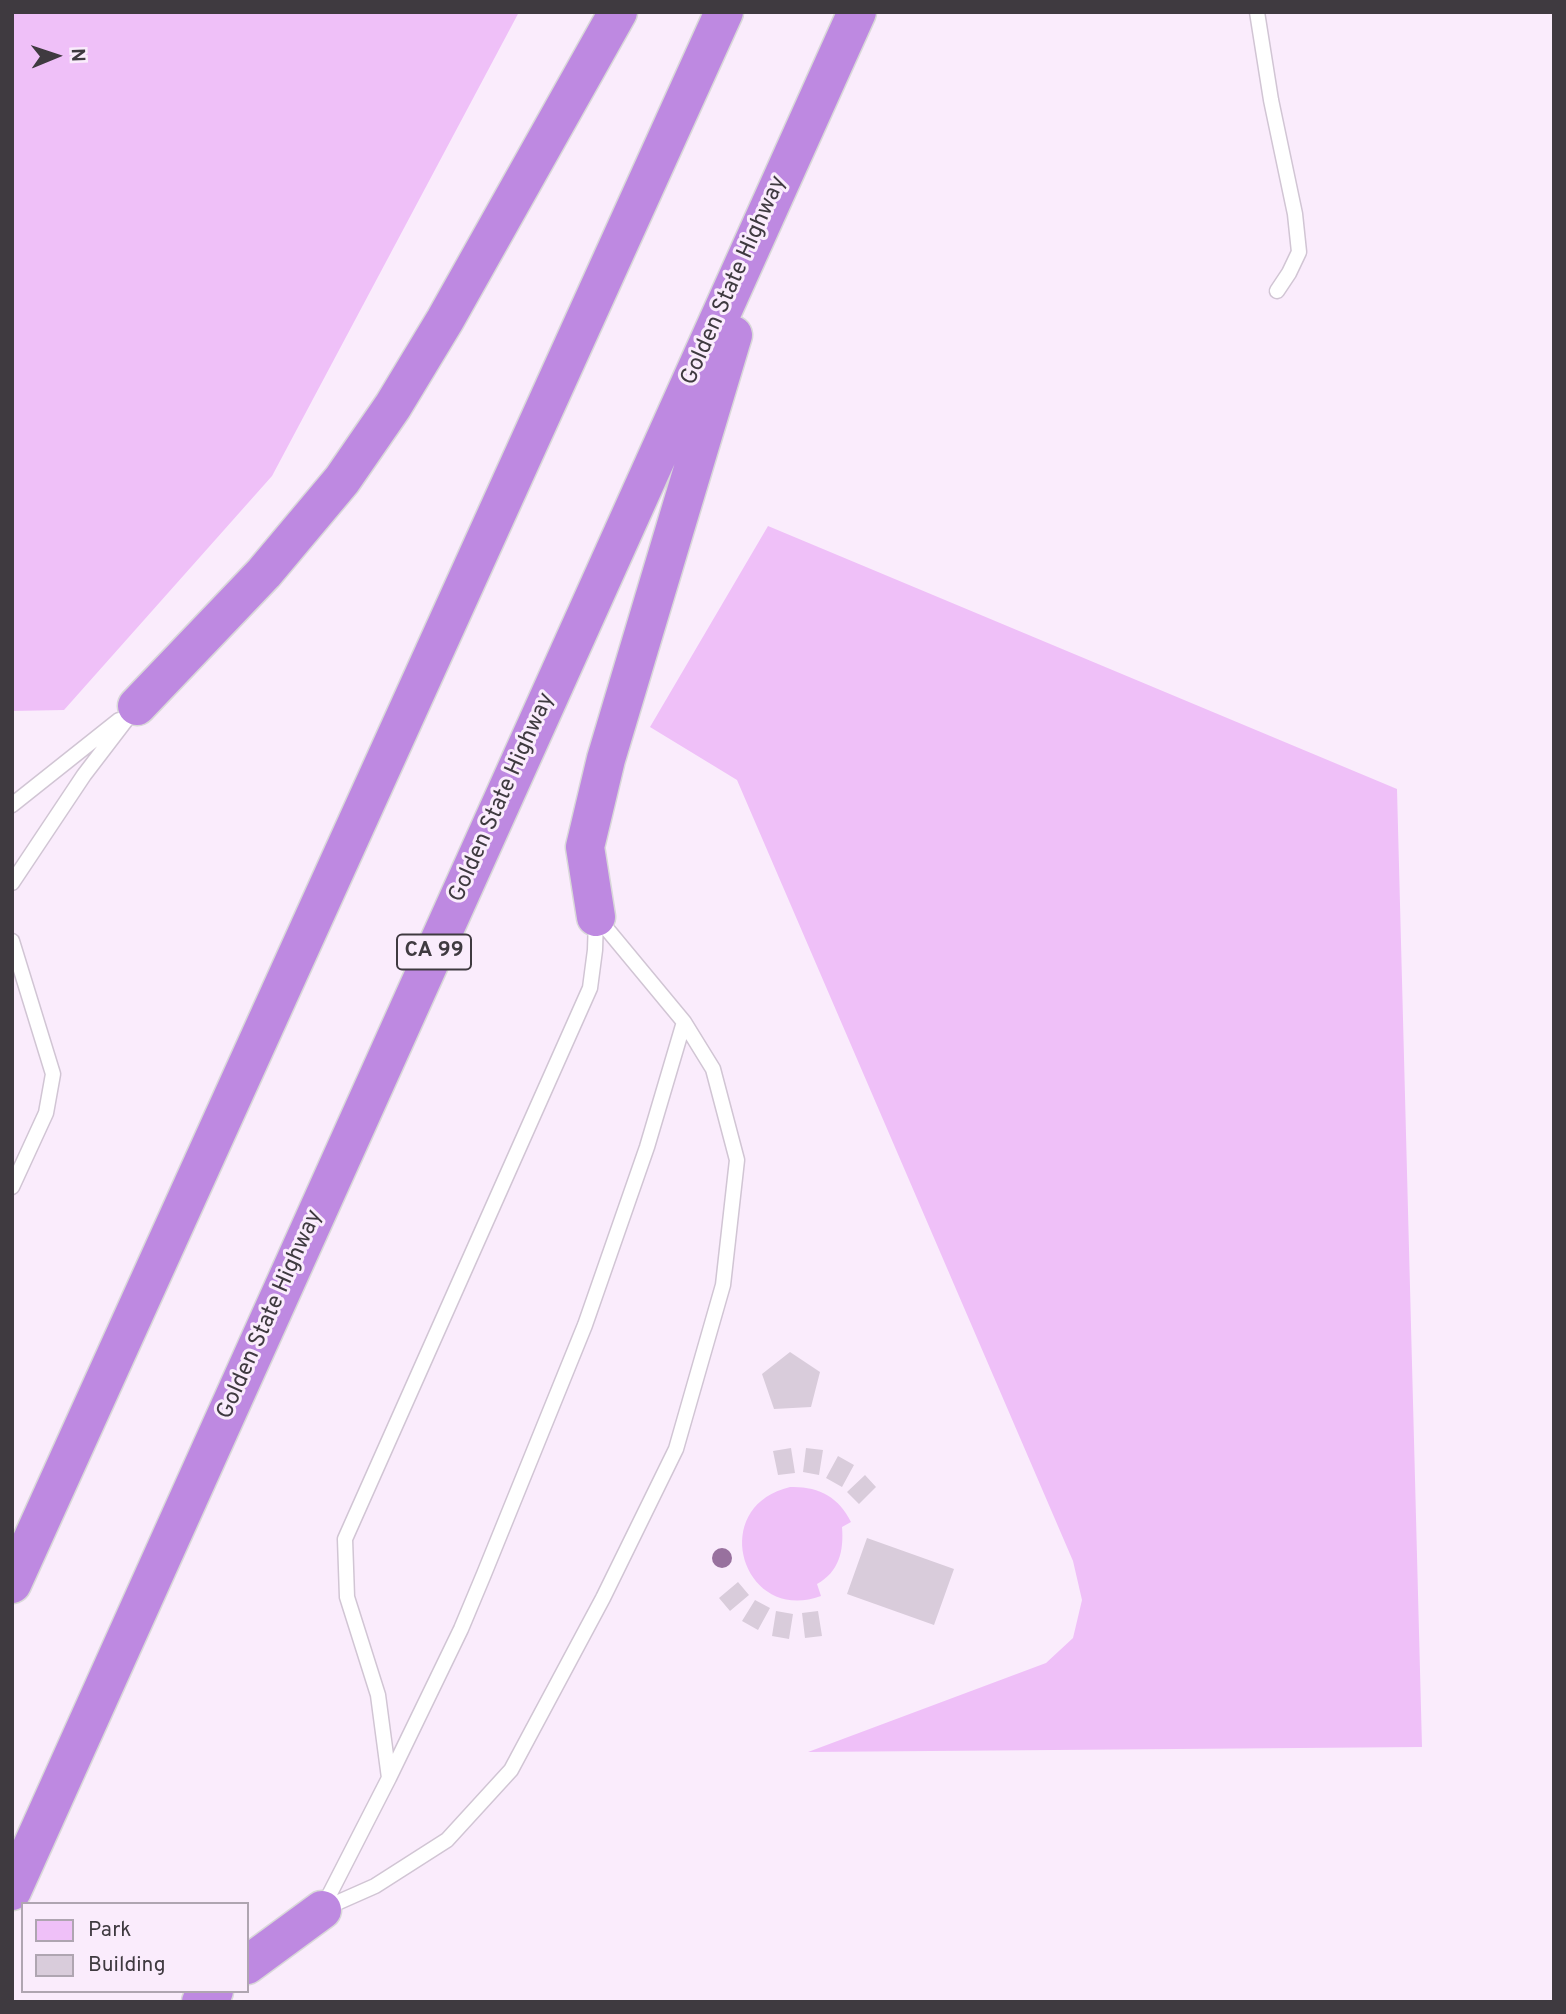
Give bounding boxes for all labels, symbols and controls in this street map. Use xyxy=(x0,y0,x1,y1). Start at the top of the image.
north arrow xyxy=(21,21,91,91)
text: N xyxy=(65,48,89,63)
street label: Golden State Highway xyxy=(676,172,794,390)
street label: Golden State Highway xyxy=(444,689,562,907)
road number: CA 99 xyxy=(397,934,471,970)
street label: Golden State Highway xyxy=(212,1206,330,1424)
legend xyxy=(21,1902,248,1993)
text: Park xyxy=(88,1917,131,1944)
text: Building xyxy=(88,1952,166,1979)

